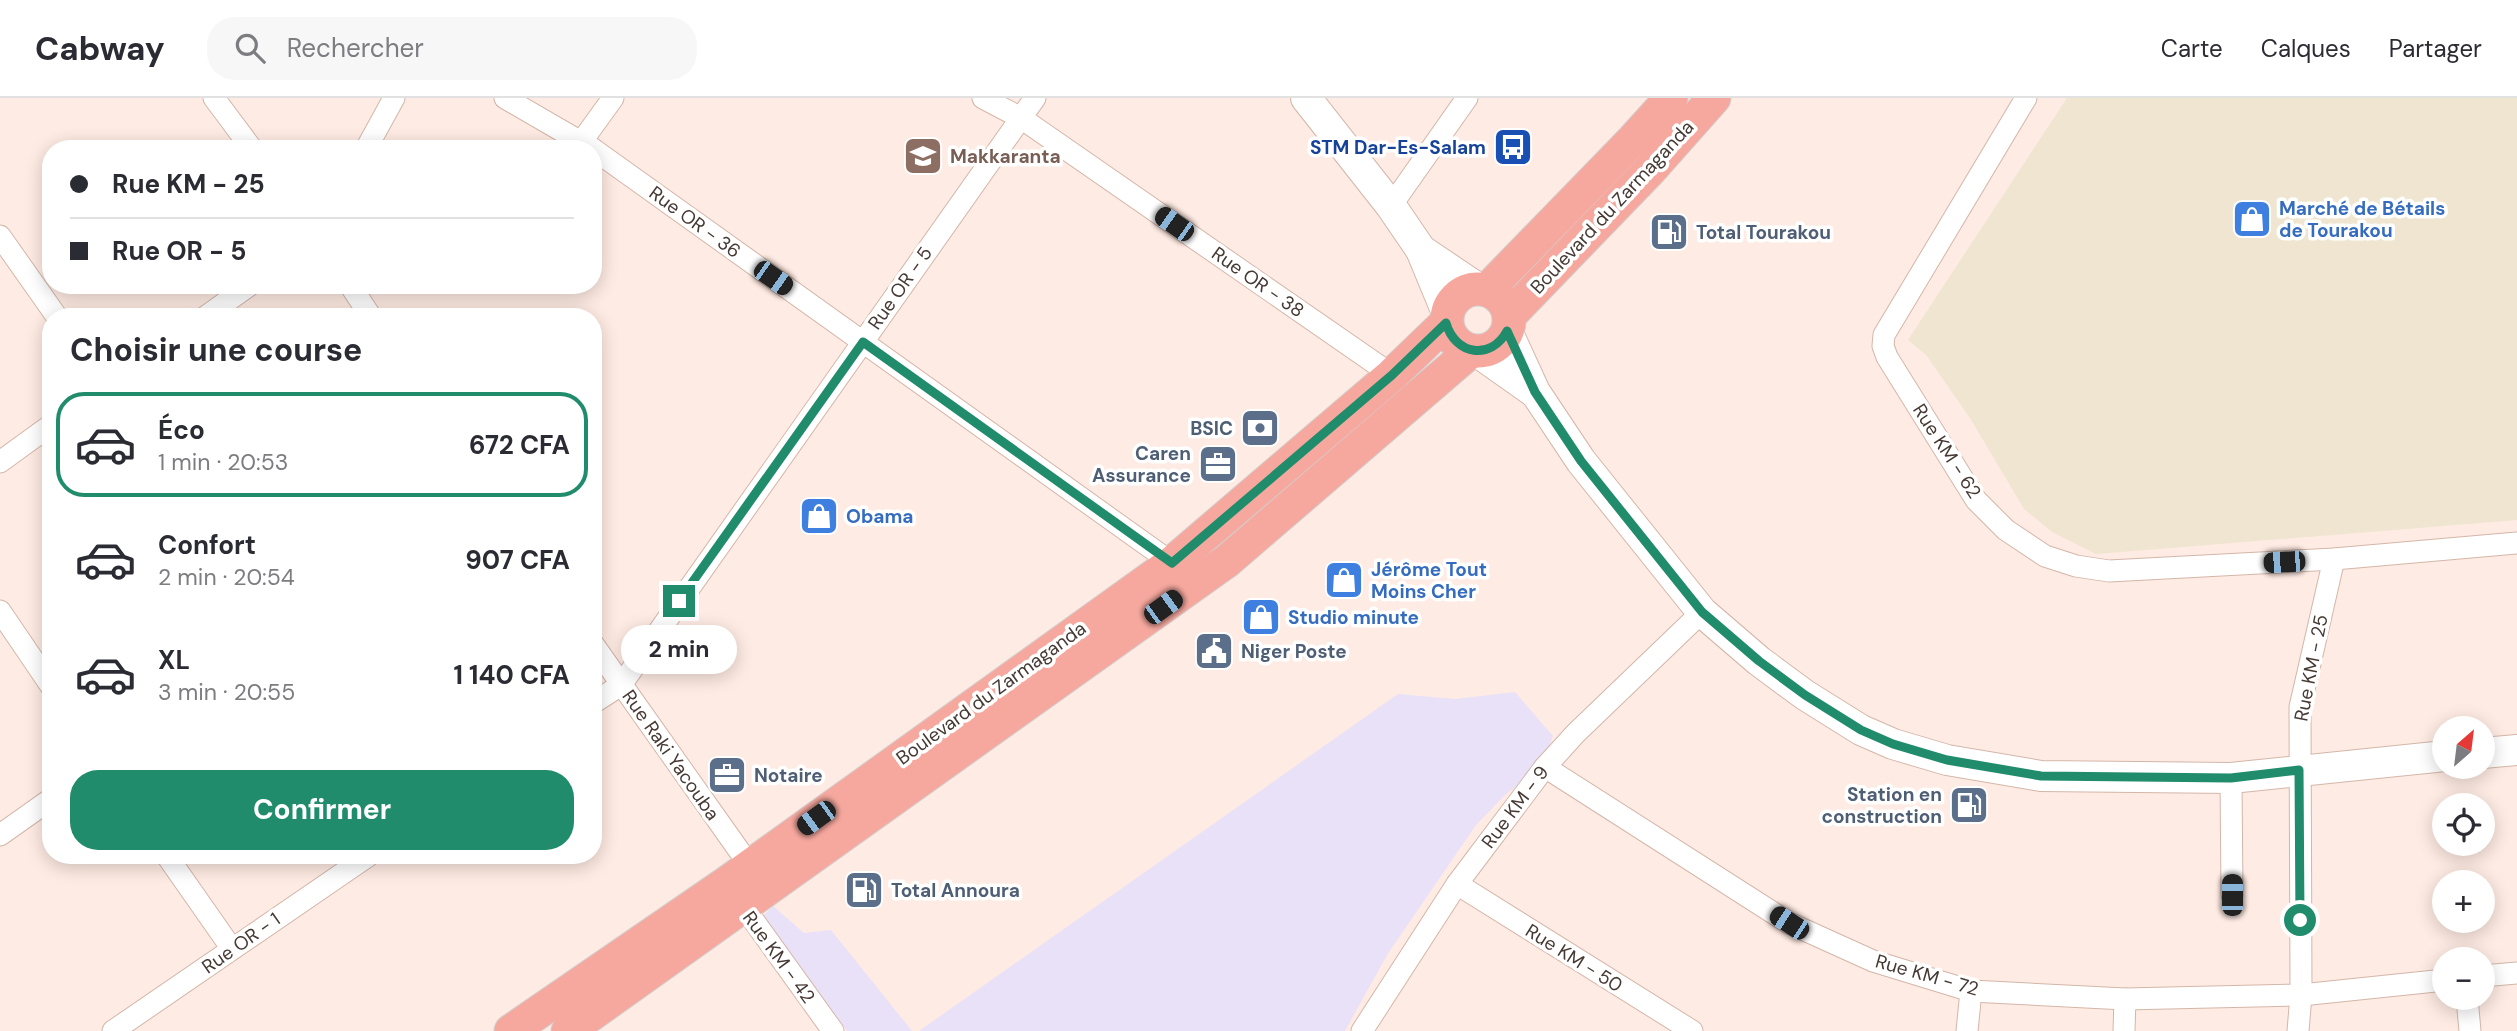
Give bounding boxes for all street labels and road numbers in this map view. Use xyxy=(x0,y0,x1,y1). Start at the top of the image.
street label: Boulevard du Zarmaganda xyxy=(1525,115,1699,299)
street label: Rue OR - 36 xyxy=(644,180,746,264)
street label: Rue OR - 38 xyxy=(1207,241,1309,323)
street label: Rue OR - 5 xyxy=(862,242,938,334)
street label: Rue KM - 62 xyxy=(1907,399,1987,503)
street label: Rue KM - 25 xyxy=(2288,613,2334,723)
street label: Boulevard du Zarmaganda xyxy=(891,616,1091,770)
street label: Rue Raki Yacouba xyxy=(617,685,725,825)
street label: Rue KM - 9 xyxy=(1476,761,1554,853)
street label: Rue KM - 42 xyxy=(737,906,821,1008)
street label: Rue OR - 1 xyxy=(197,907,285,979)
street label: Rue KM - 50 xyxy=(1521,918,1627,998)
street label: Rue KM - 72 xyxy=(1873,948,1981,1002)

